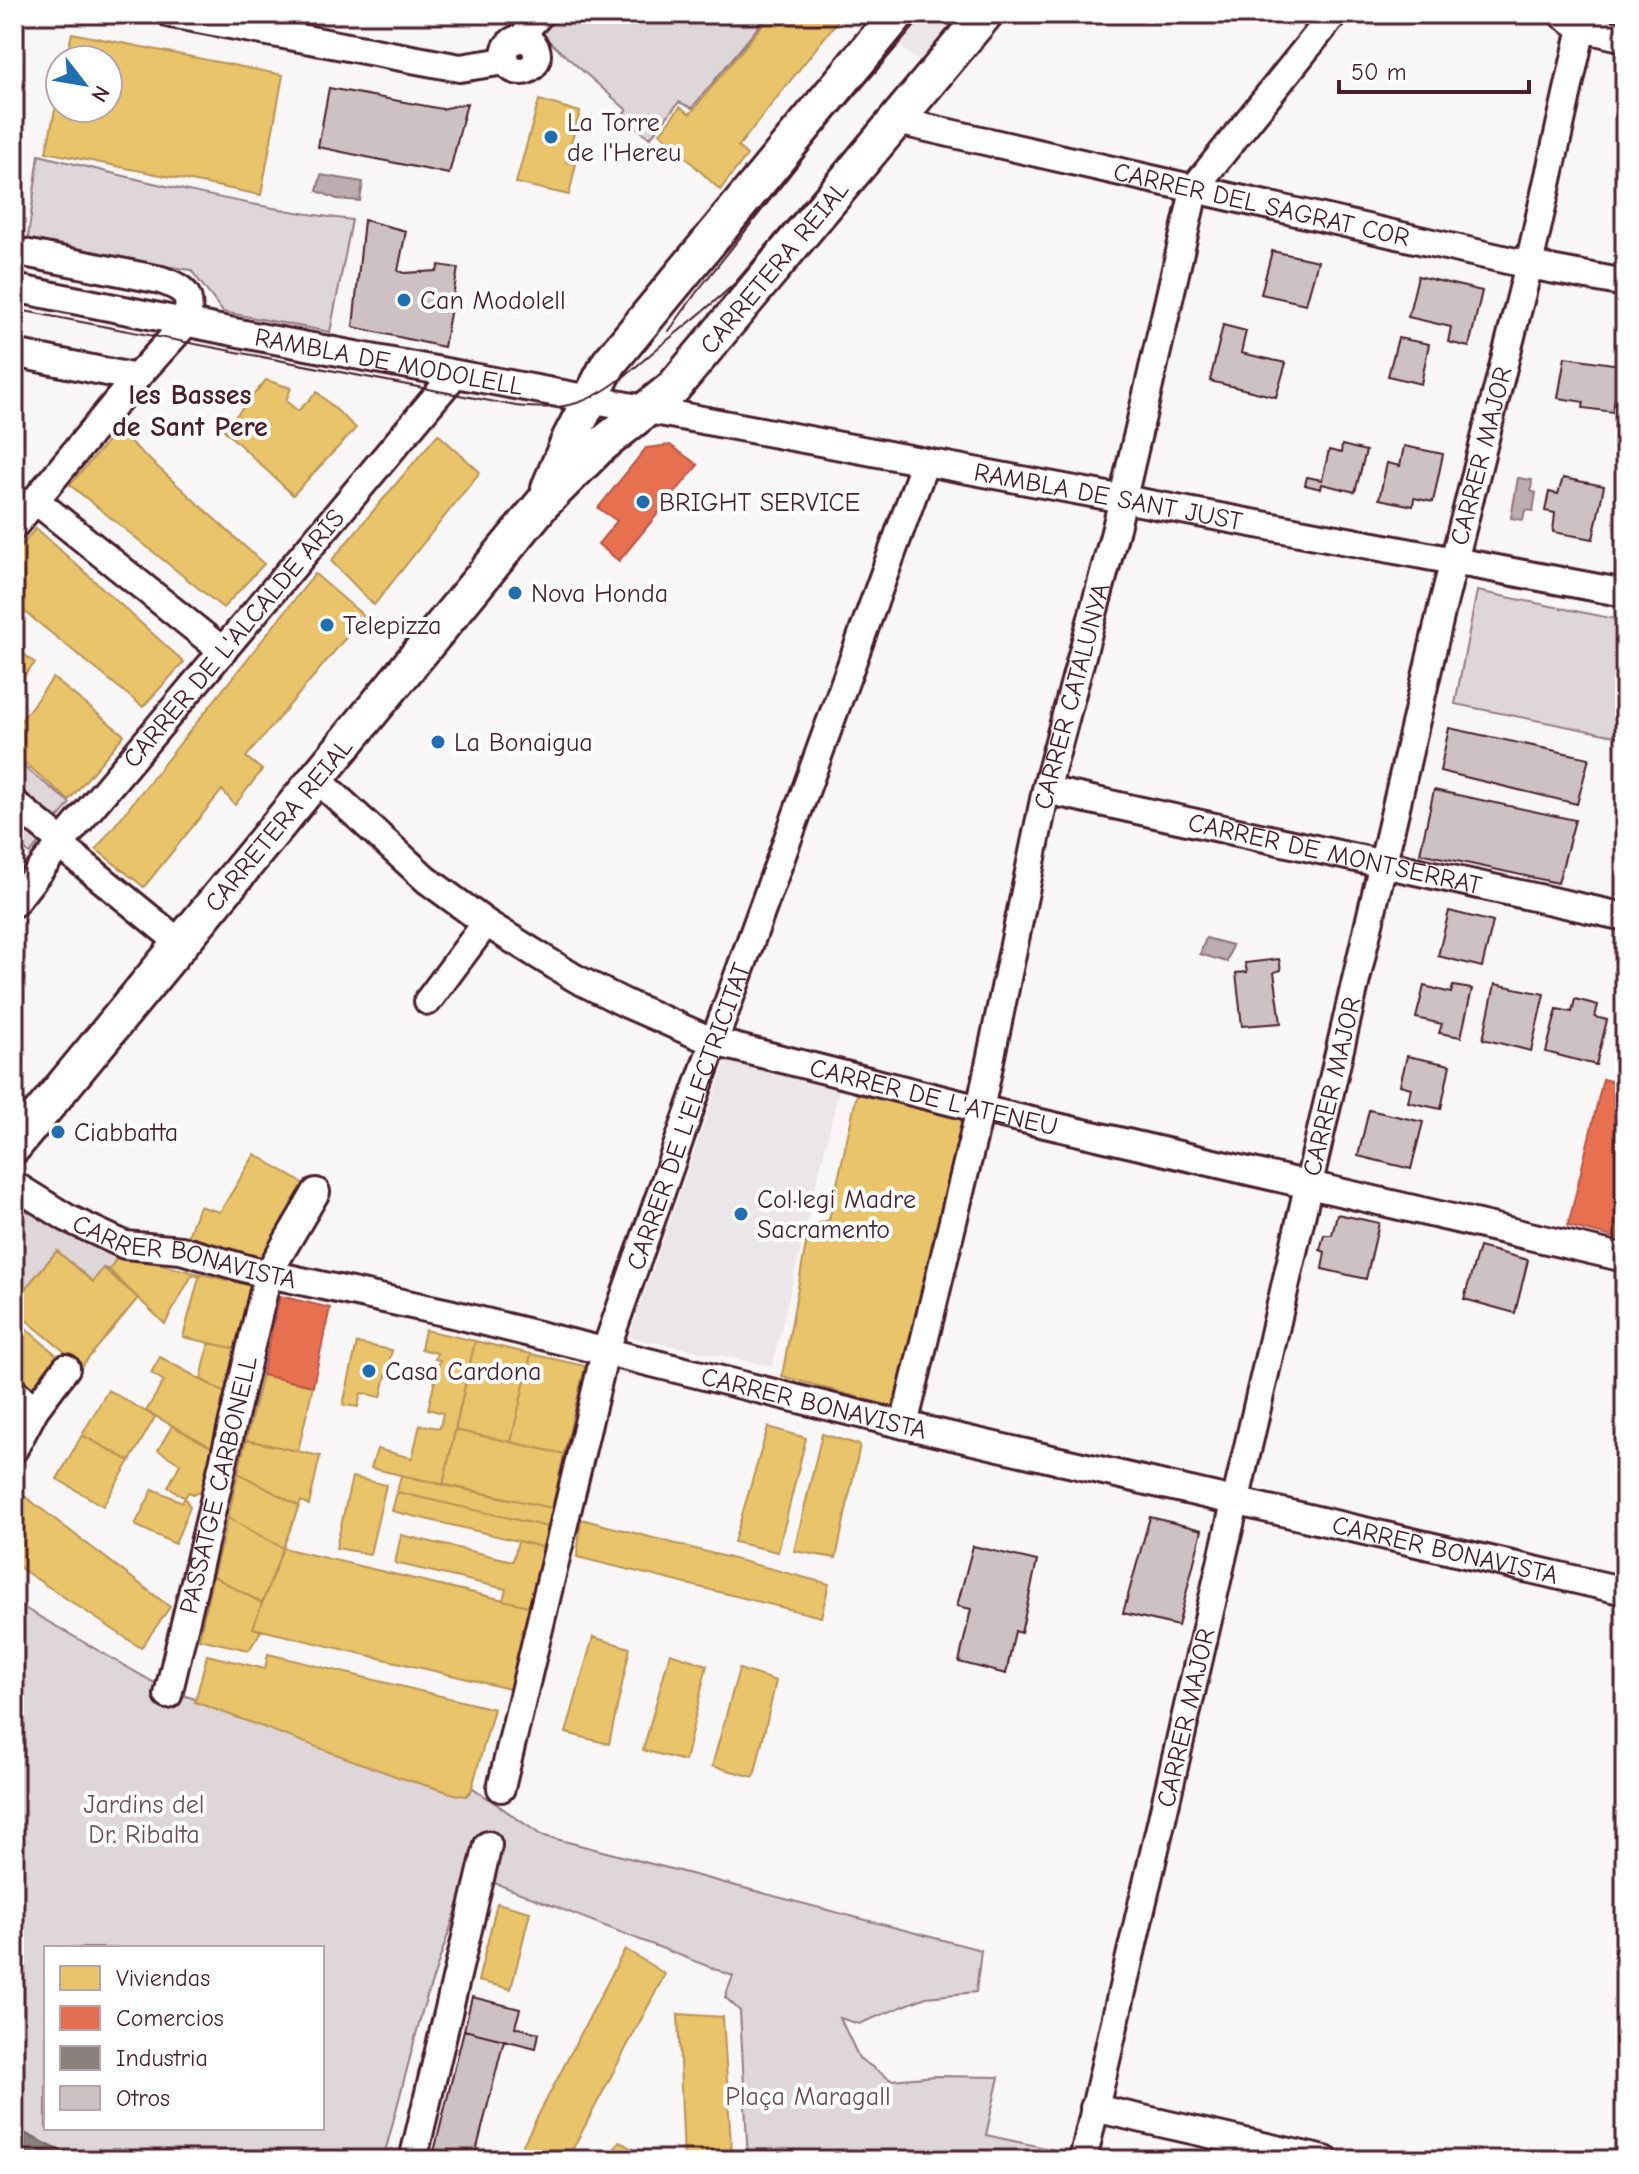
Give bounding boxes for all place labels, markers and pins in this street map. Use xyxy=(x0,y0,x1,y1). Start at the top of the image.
place label: La Torre de l'Hereu xyxy=(567,108,681,168)
marker: La Torre de l'Hereu xyxy=(542,128,560,146)
place label: Can Modolell xyxy=(420,286,566,316)
marker: Can Modolell xyxy=(395,291,413,309)
place label: BRIGHT SERVICE xyxy=(659,488,860,518)
marker: BRIGHT SERVICE xyxy=(634,493,652,511)
place label: Nova Honda xyxy=(531,579,668,609)
marker: Nova Honda xyxy=(506,584,524,602)
place label: Telepizza xyxy=(343,611,441,641)
marker: Telepizza xyxy=(318,616,336,634)
place label: La Bonaigua xyxy=(454,728,593,758)
marker: La Bonaigua xyxy=(429,733,447,751)
place label: Ciabbatta xyxy=(74,1118,178,1148)
marker: Ciabbatta xyxy=(49,1123,67,1141)
place label: Col·legi Madre Sacramento xyxy=(757,1185,916,1245)
marker: Col·legi Madre Sacramento xyxy=(732,1205,750,1223)
place label: Casa Cardona xyxy=(385,1357,541,1387)
marker: Casa Cardona xyxy=(360,1362,378,1380)

